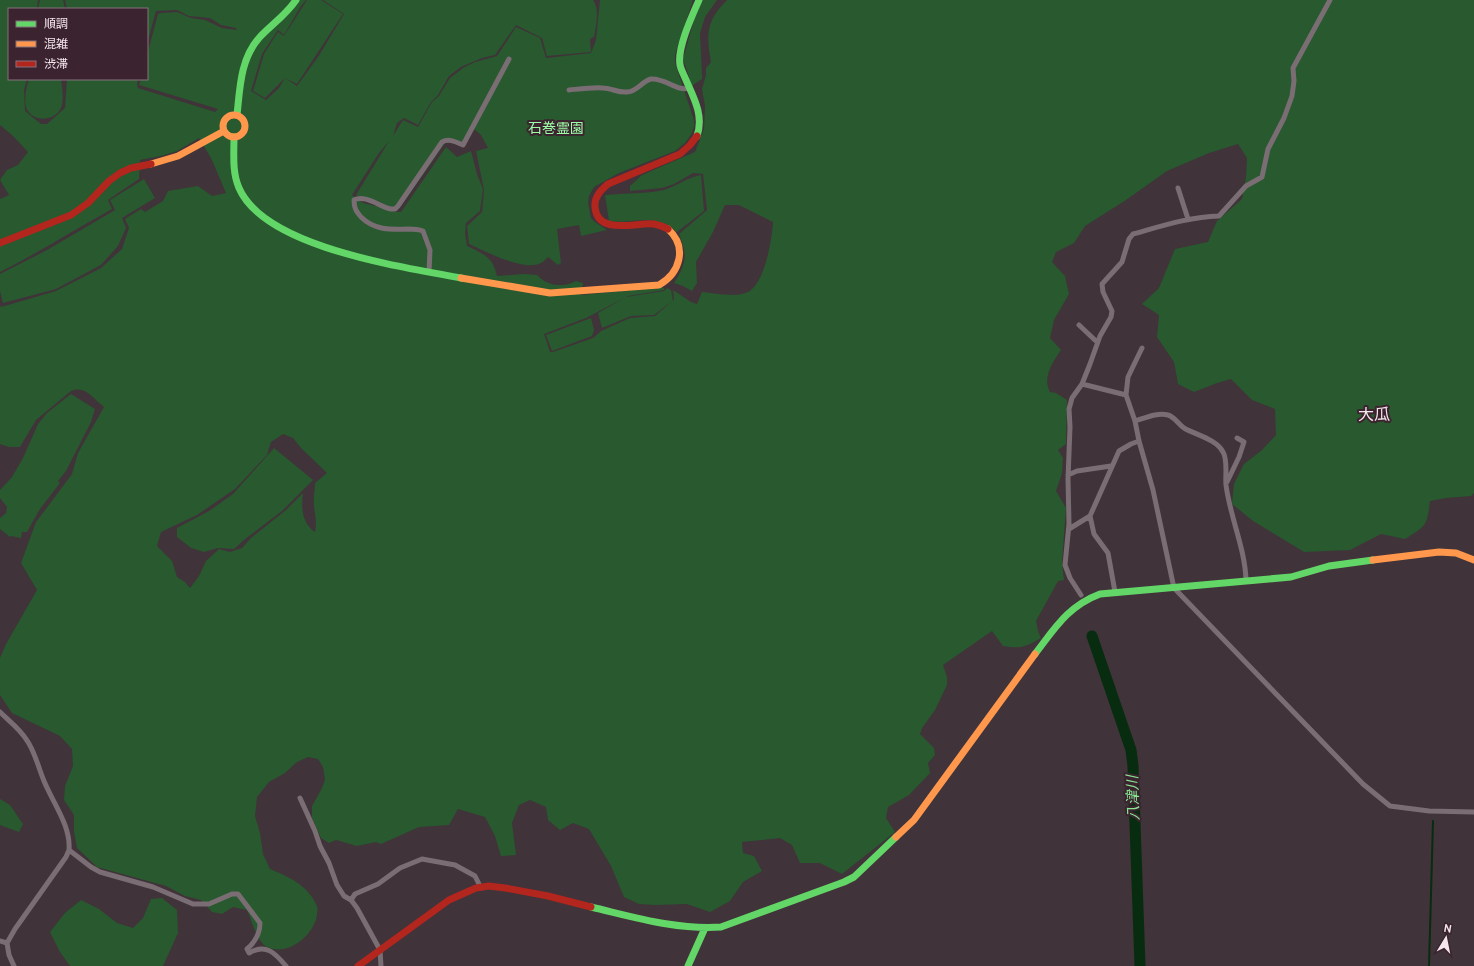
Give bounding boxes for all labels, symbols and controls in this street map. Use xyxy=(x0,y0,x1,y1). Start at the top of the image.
legend xyxy=(8,8,148,80)
text: 順調 xyxy=(44,16,68,31)
text: 混雑 xyxy=(44,36,68,51)
text: 渋滞 xyxy=(44,56,68,71)
park label: 石巻霊園 xyxy=(528,119,584,137)
district label: 大瓜 xyxy=(1358,405,1390,424)
water label: 八津川 xyxy=(1123,773,1143,821)
north arrow xyxy=(1426,918,1466,958)
text: N xyxy=(1443,921,1453,936)

